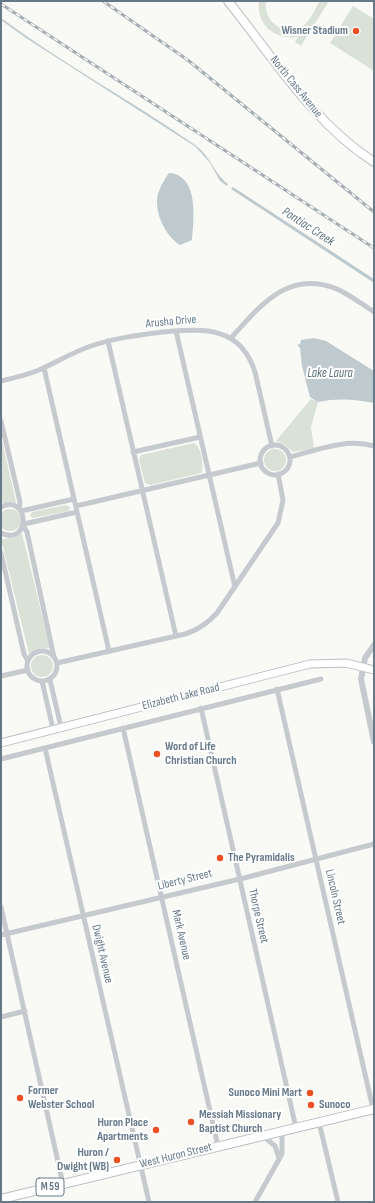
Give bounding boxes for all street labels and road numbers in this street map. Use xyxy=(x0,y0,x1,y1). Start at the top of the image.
street label: North Cass Avenue xyxy=(267,53,325,121)
street label: Arusha Drive xyxy=(145,313,197,331)
street label: Elizabeth Lake Road xyxy=(141,680,221,714)
street label: Liberty Street xyxy=(156,866,214,894)
street label: Lincoln Street xyxy=(322,868,348,926)
street label: Thorpe Street xyxy=(245,887,271,945)
street label: Mark Avenue xyxy=(168,909,194,961)
street label: Dwight Avenue xyxy=(88,923,116,985)
street label: West Huron Street xyxy=(138,1140,214,1172)
road number: M 59 xyxy=(36,1178,64,1196)

